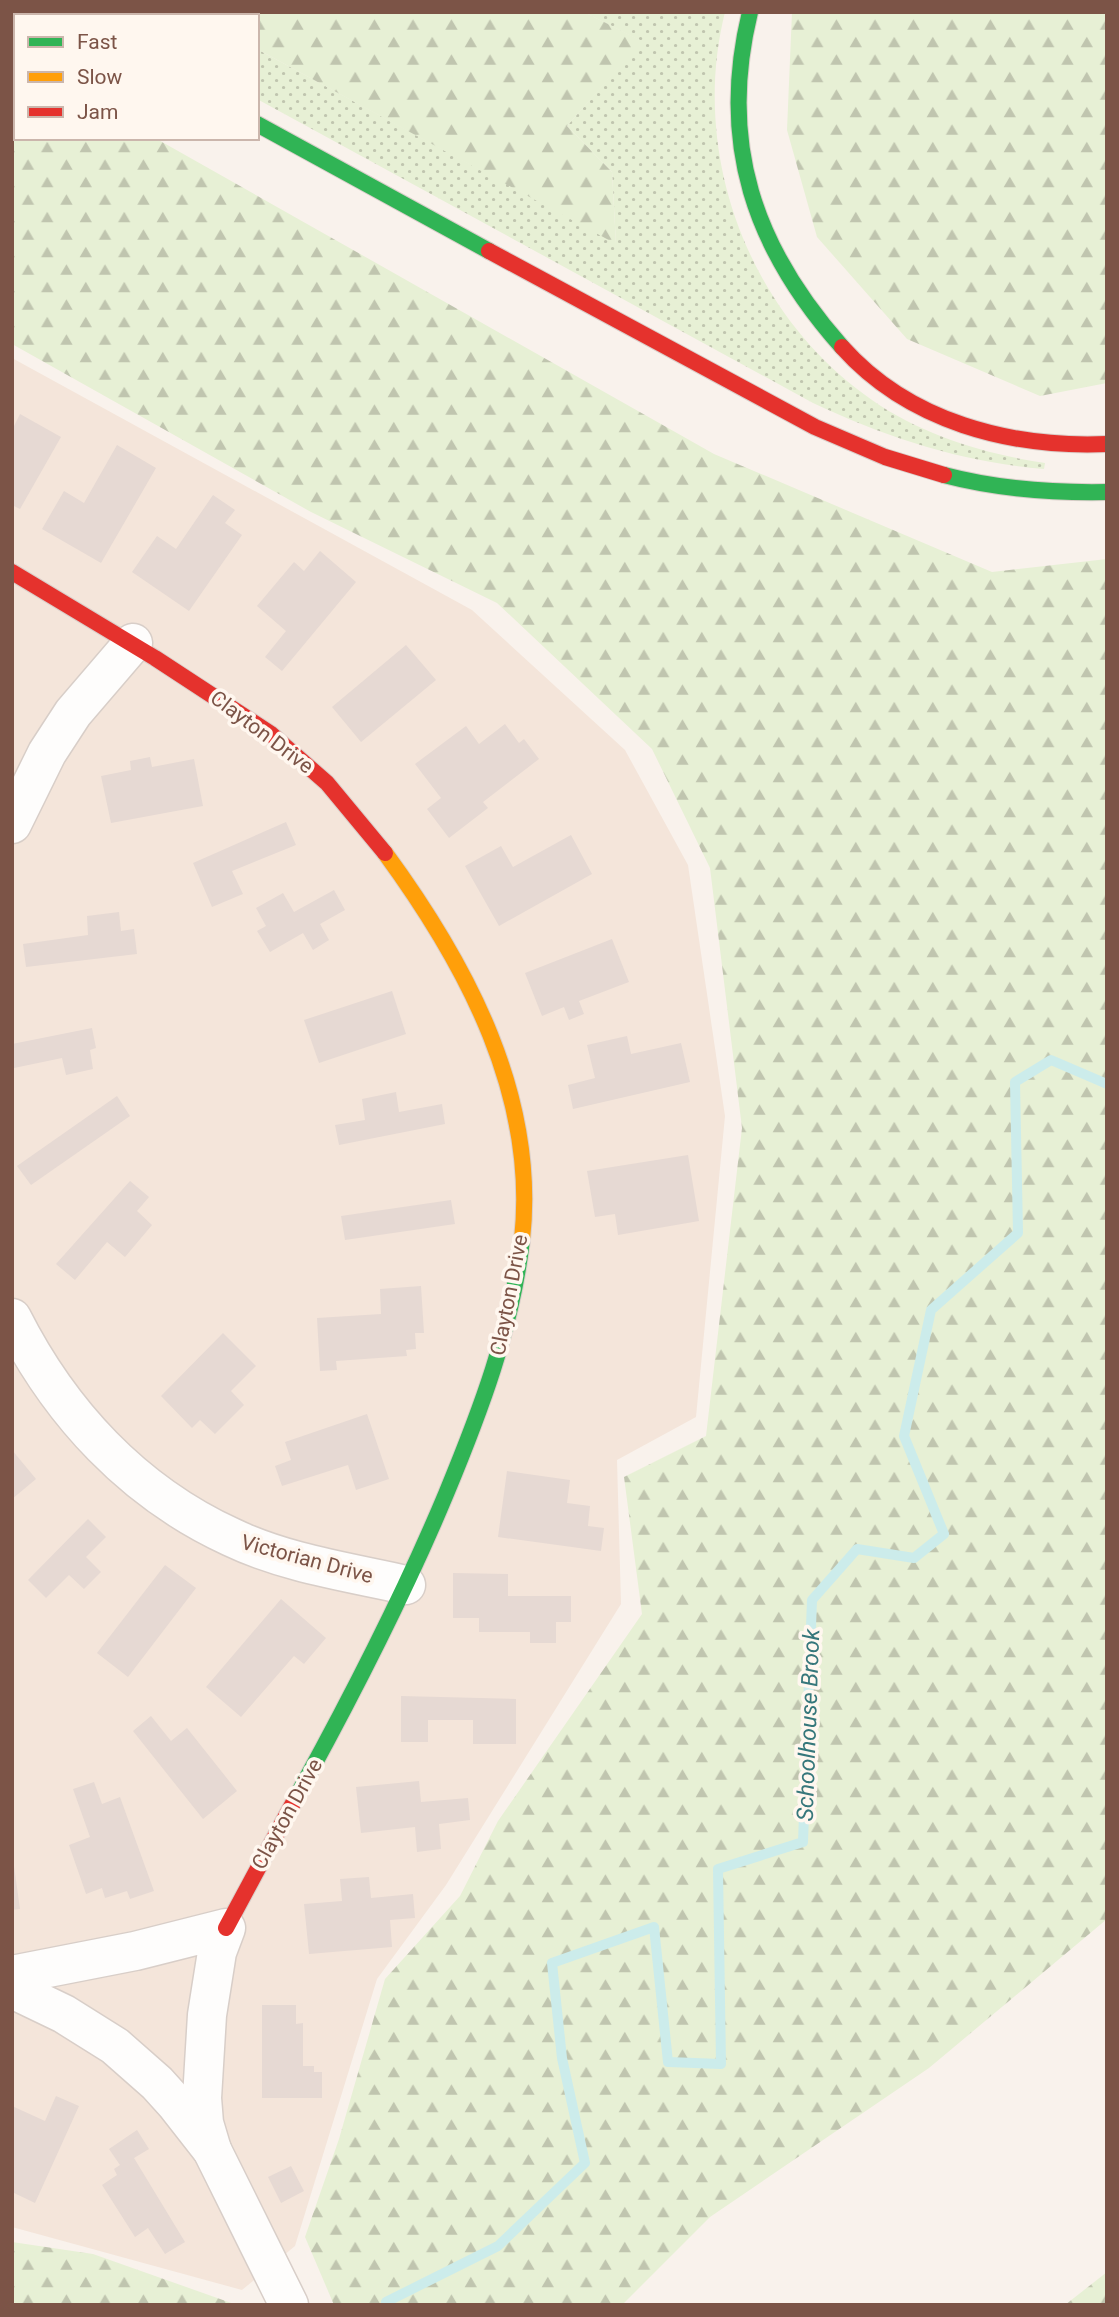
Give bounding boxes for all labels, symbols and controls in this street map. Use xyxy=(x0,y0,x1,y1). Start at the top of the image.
legend xyxy=(14,14,259,140)
text: Fast xyxy=(77,30,118,54)
text: Slow xyxy=(77,65,123,89)
text: Jam xyxy=(77,100,118,124)
street label: Clayton Drive xyxy=(206,686,318,778)
street label: Clayton Drive xyxy=(486,1233,532,1357)
street label: Victorian Drive xyxy=(238,1530,376,1588)
water label: Schoolhouse Brook xyxy=(792,1628,825,1822)
street label: Clayton Drive xyxy=(247,1755,327,1873)

